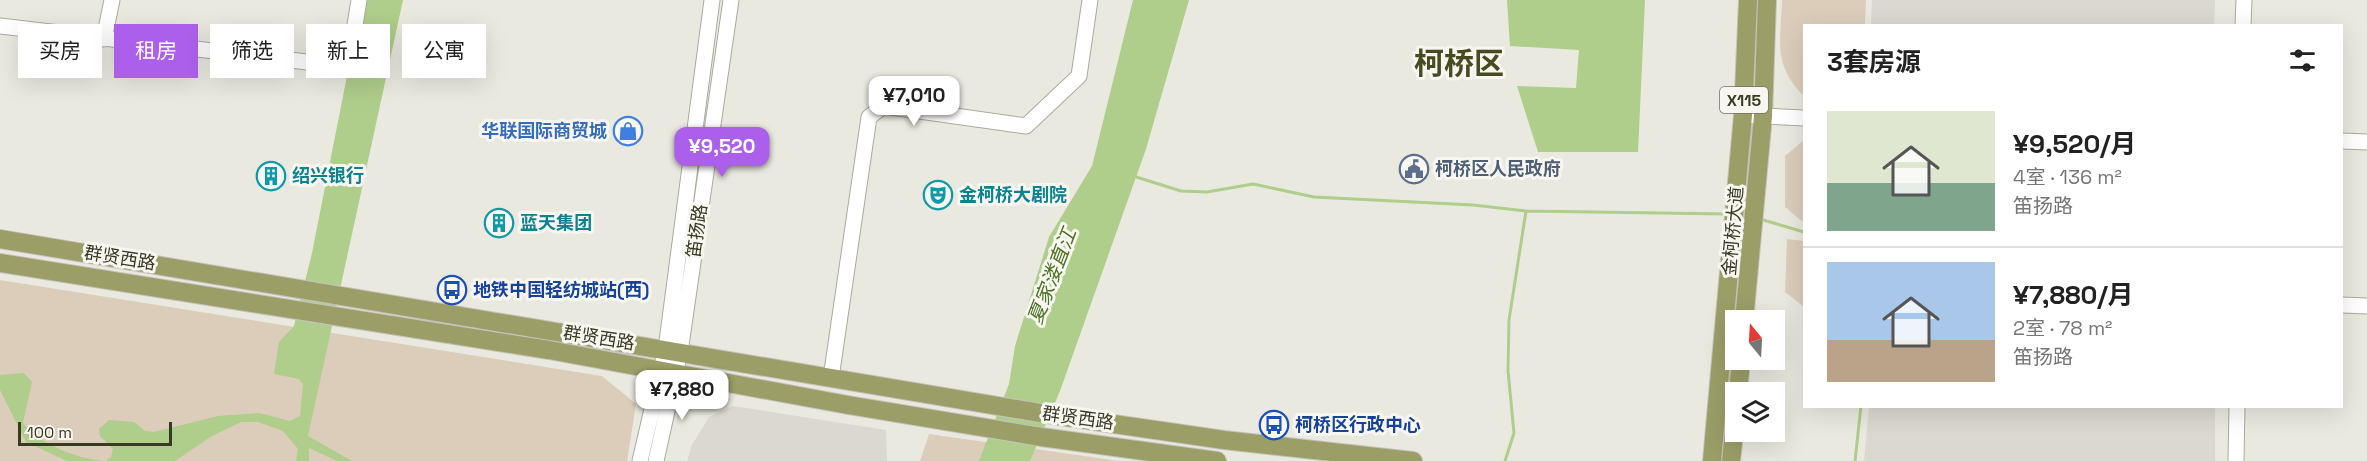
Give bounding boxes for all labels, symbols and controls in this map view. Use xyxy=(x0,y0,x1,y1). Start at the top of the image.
chip: 买房 xyxy=(18,24,102,78)
chip: 租房 xyxy=(114,24,198,78)
chip: 筛选 xyxy=(210,24,294,78)
chip: 新上 xyxy=(306,24,390,78)
chip: 公寓 xyxy=(402,24,486,78)
district label: 柯桥区 xyxy=(1414,44,1504,83)
icon: filters xyxy=(2286,44,2319,77)
text: 3套房源 xyxy=(1827,45,1921,79)
pin: ¥7,010 xyxy=(865,76,963,127)
text: ¥7,010 xyxy=(883,82,945,108)
road number: X115 xyxy=(1720,87,1768,113)
shop icon: 华联国际商贸城 xyxy=(612,115,644,147)
place label: 华联国际商贸城 xyxy=(481,119,607,142)
pin: ¥9,520 xyxy=(673,127,771,178)
text: ¥9,520/月 xyxy=(2013,127,2136,161)
text: ¥9,520 xyxy=(688,133,756,159)
icon: home xyxy=(1875,135,1947,207)
public building icon: 柯桥区人民政府 xyxy=(1398,153,1430,185)
place label: 柯桥区人民政府 xyxy=(1435,157,1561,180)
building icon: 绍兴银行 xyxy=(255,160,287,192)
place label: 绍兴银行 xyxy=(292,164,364,187)
text: 4室 · 136 m² xyxy=(2013,164,2122,190)
theatre icon: 金柯桥大剧院 xyxy=(922,179,954,211)
place label: 金柯桥大剧院 xyxy=(959,183,1067,206)
street label: 金柯桥大道 xyxy=(1717,185,1748,277)
text: 笛扬路 xyxy=(2013,193,2073,219)
street label: 笛扬路 xyxy=(681,203,712,259)
building icon: 蓝天集团 xyxy=(483,207,515,239)
place label: 蓝天集团 xyxy=(520,211,592,234)
water label: 夏家溇直江 xyxy=(1022,223,1083,327)
street label: 群贤西路 xyxy=(83,241,157,274)
bus stop icon: 地铁中国轻纺城站(西) xyxy=(436,274,468,306)
place label: 地铁中国轻纺城站(西) xyxy=(473,278,649,301)
text: ¥7,880/月 xyxy=(2013,278,2134,312)
icon: home xyxy=(1875,286,1947,358)
north arrow xyxy=(1725,310,1785,370)
map controls xyxy=(1725,310,1785,442)
text: 2室 · 78 m² xyxy=(2013,315,2112,341)
street label: 群贤西路 xyxy=(562,321,636,354)
text: 笛扬路 xyxy=(2013,344,2073,370)
pin: ¥7,880 xyxy=(633,370,731,421)
text: ¥7,880 xyxy=(650,376,714,402)
button: layers xyxy=(1725,382,1785,442)
street label: 群贤西路 xyxy=(1041,401,1115,434)
bus stop icon: 柯桥区行政中心 xyxy=(1258,409,1290,441)
place label: 柯桥区行政中心 xyxy=(1295,413,1421,436)
scale bar xyxy=(18,419,172,446)
text: 100 m xyxy=(27,422,72,443)

